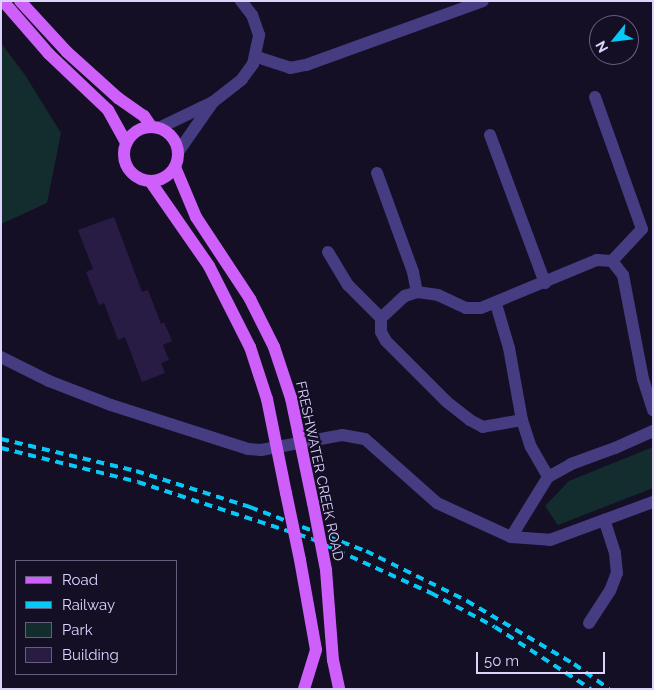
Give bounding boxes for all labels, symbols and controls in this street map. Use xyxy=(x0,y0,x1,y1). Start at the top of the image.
north arrow xyxy=(589,15,639,65)
text: N xyxy=(592,38,611,55)
street label: FRESHWATER CREEK ROAD xyxy=(293,379,347,563)
legend xyxy=(15,560,178,675)
text: Road xyxy=(62,571,98,589)
text: Railway xyxy=(62,596,115,614)
text: Park xyxy=(62,621,93,639)
scale bar xyxy=(479,642,608,674)
text: Building xyxy=(62,646,119,664)
text: 50 m xyxy=(484,652,519,670)

